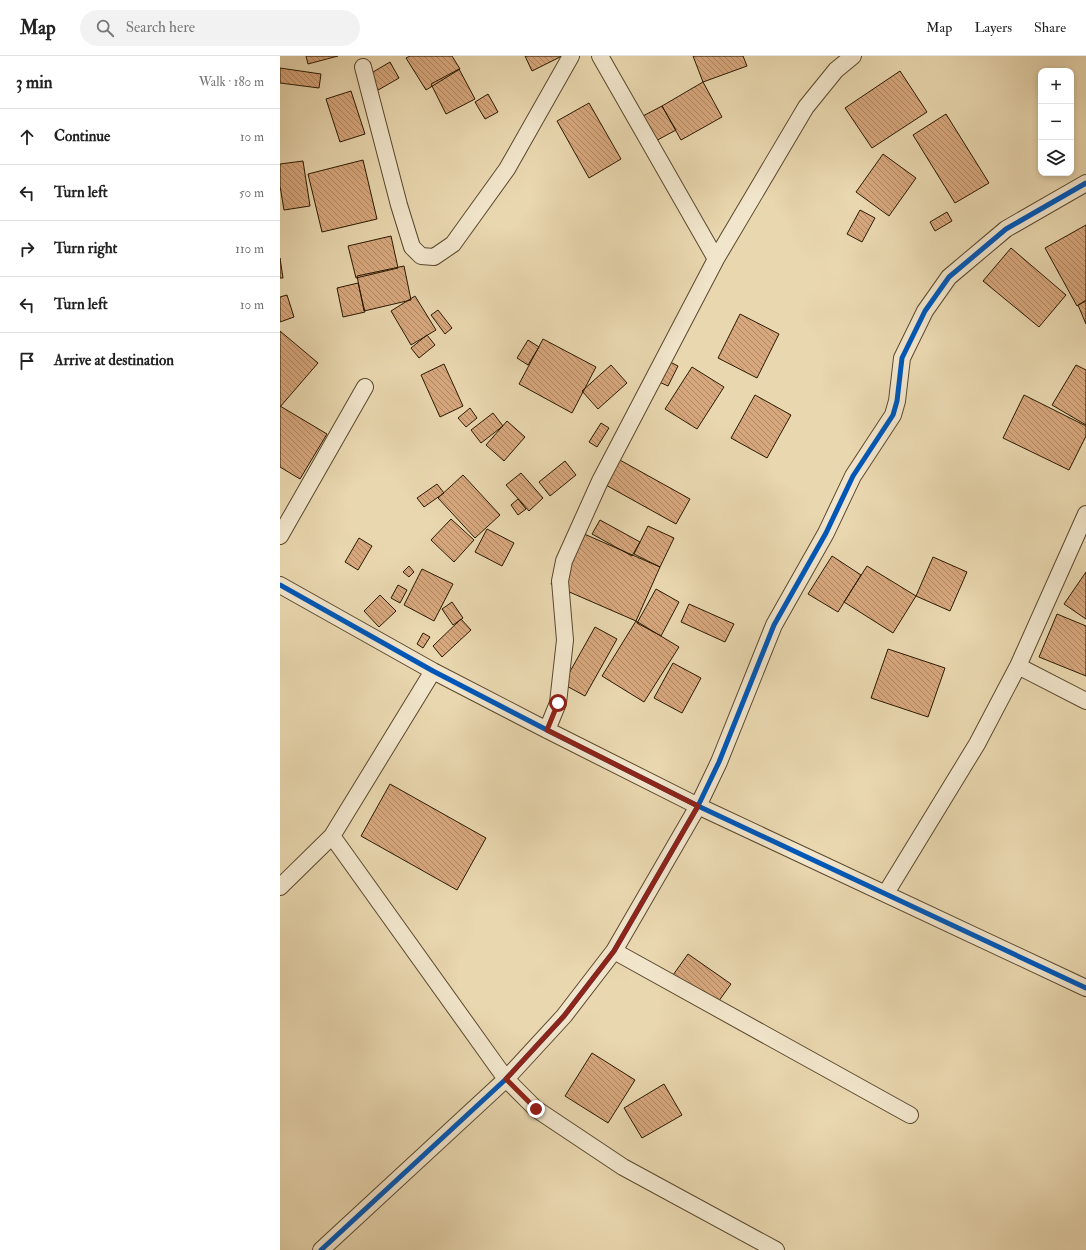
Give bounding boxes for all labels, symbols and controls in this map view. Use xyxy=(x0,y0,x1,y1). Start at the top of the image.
search box xyxy=(80,10,360,46)
text: Map xyxy=(20,16,56,40)
icon: search xyxy=(94,17,116,39)
text: Search here xyxy=(126,18,195,37)
text: Map xyxy=(926,19,952,36)
text: Layers xyxy=(974,19,1012,36)
text: Share xyxy=(1034,19,1066,36)
map controls xyxy=(1038,68,1074,176)
button: + xyxy=(1038,68,1074,104)
text: 3 min xyxy=(16,72,53,93)
text: Walk · 180 m xyxy=(199,74,264,90)
button: − xyxy=(1038,104,1074,140)
icon: ahead xyxy=(16,126,38,148)
text: Continue xyxy=(54,127,110,146)
text: 10 m xyxy=(240,129,264,145)
button: layers xyxy=(1038,140,1074,176)
icon: left xyxy=(16,182,38,204)
text: Turn left xyxy=(54,183,108,202)
text: 50 m xyxy=(239,185,264,201)
icon: right xyxy=(16,238,38,260)
text: Turn right xyxy=(54,239,117,258)
text: 110 m xyxy=(235,241,264,257)
icon: left xyxy=(16,294,38,316)
text: Turn left xyxy=(54,295,108,314)
text: 10 m xyxy=(240,297,264,313)
icon: arrive xyxy=(16,350,38,372)
text: Arrive at destination xyxy=(54,351,174,370)
route start xyxy=(549,694,567,712)
route end xyxy=(527,1100,545,1118)

